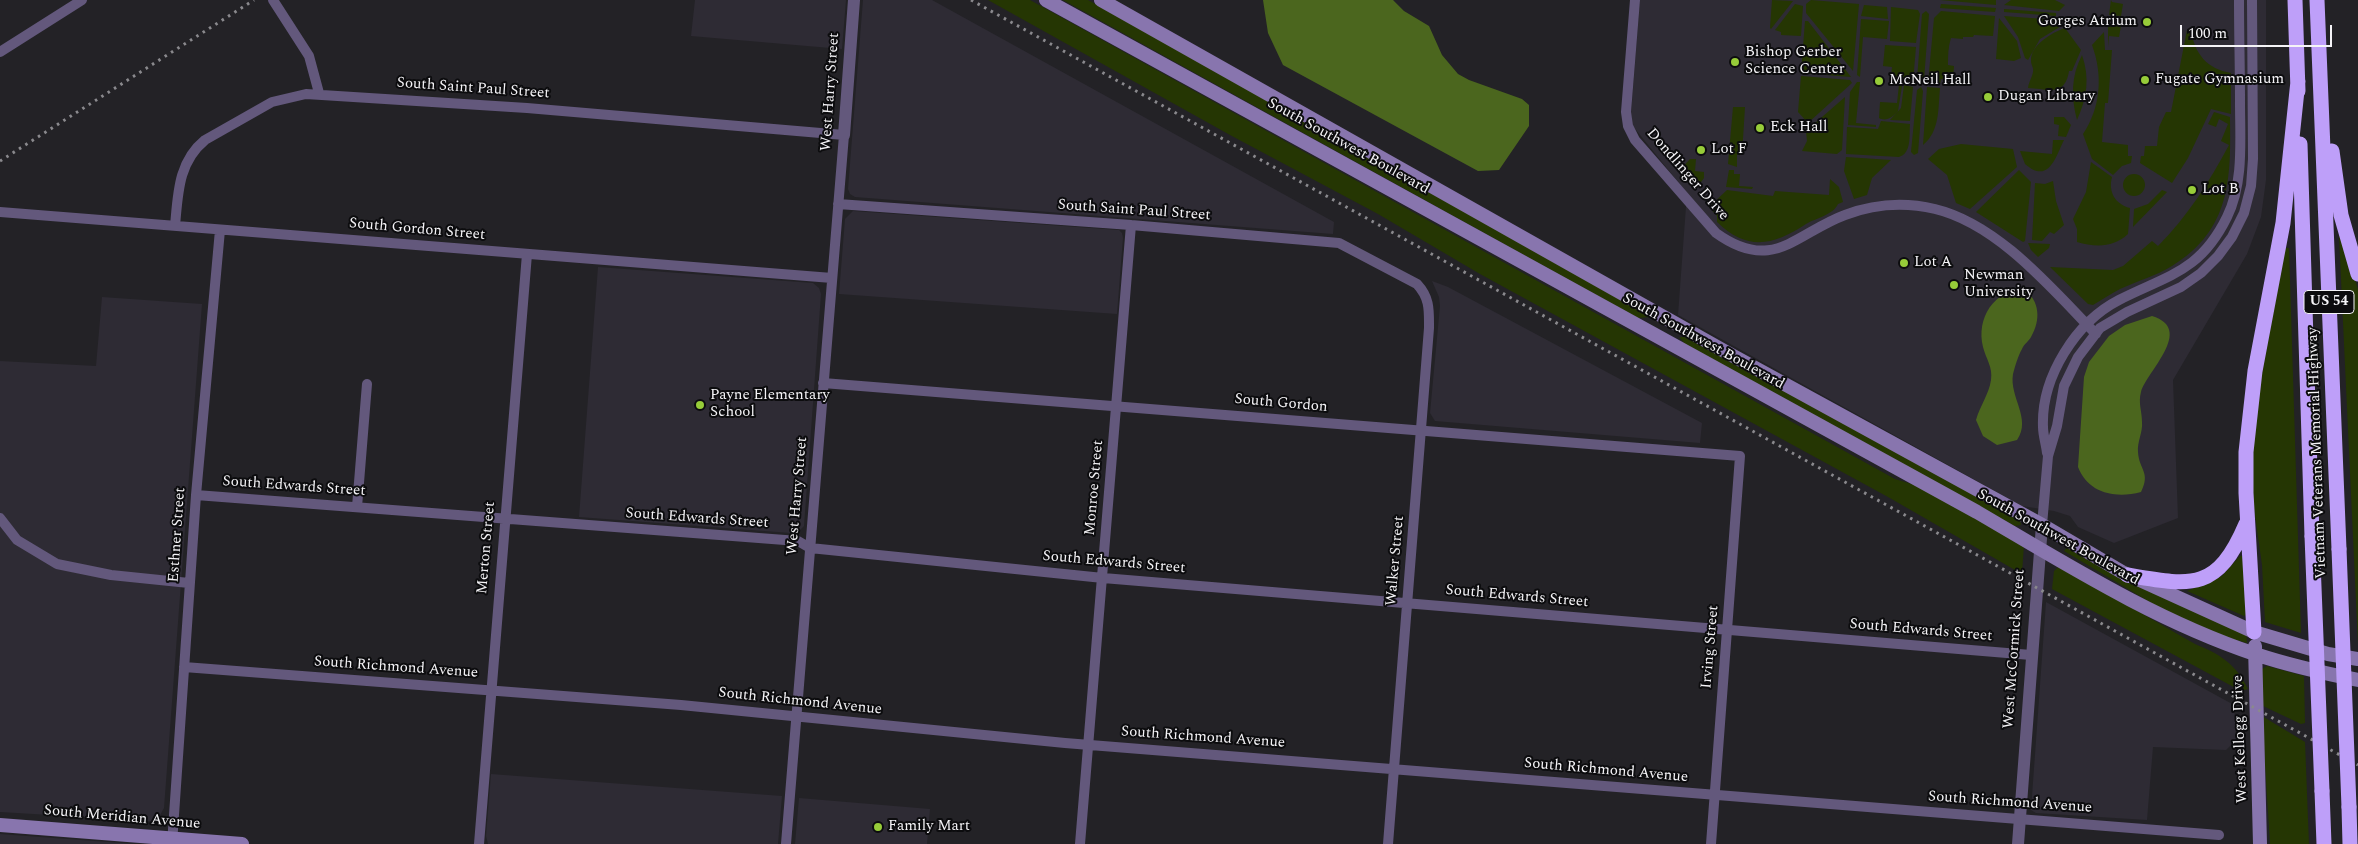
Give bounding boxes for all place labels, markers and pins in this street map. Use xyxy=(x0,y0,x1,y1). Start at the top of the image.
place label: Gorges Atrium xyxy=(2038,13,2137,31)
marker: Gorges Atrium xyxy=(2141,16,2153,28)
place label: Bishop Gerber Science Center xyxy=(1745,44,1845,79)
marker: Bishop Gerber Science Center xyxy=(1729,56,1741,68)
place label: Fugate Gymnasium xyxy=(2155,71,2284,89)
place label: McNeil Hall xyxy=(1889,72,1971,90)
marker: Fugate Gymnasium xyxy=(2139,74,2151,86)
marker: McNeil Hall xyxy=(1873,75,1885,87)
place label: Dugan Library xyxy=(1998,88,2095,106)
marker: Dugan Library xyxy=(1982,91,1994,103)
place label: Eck Hall xyxy=(1770,119,1827,137)
marker: Eck Hall xyxy=(1754,122,1766,134)
place label: Lot F xyxy=(1711,141,1747,159)
marker: Lot F xyxy=(1695,144,1707,156)
place label: Lot B xyxy=(2202,181,2239,199)
marker: Lot B xyxy=(2186,184,2198,196)
place label: Lot A xyxy=(1914,254,1952,272)
marker: Lot A xyxy=(1898,257,1910,269)
place label: Newman University xyxy=(1964,267,2033,302)
marker: Newman University xyxy=(1948,279,1960,291)
place label: Payne Elementary School xyxy=(710,387,830,422)
marker: Payne Elementary School xyxy=(694,399,706,411)
place label: Family Mart xyxy=(888,818,970,836)
marker: Family Mart xyxy=(872,821,884,833)

